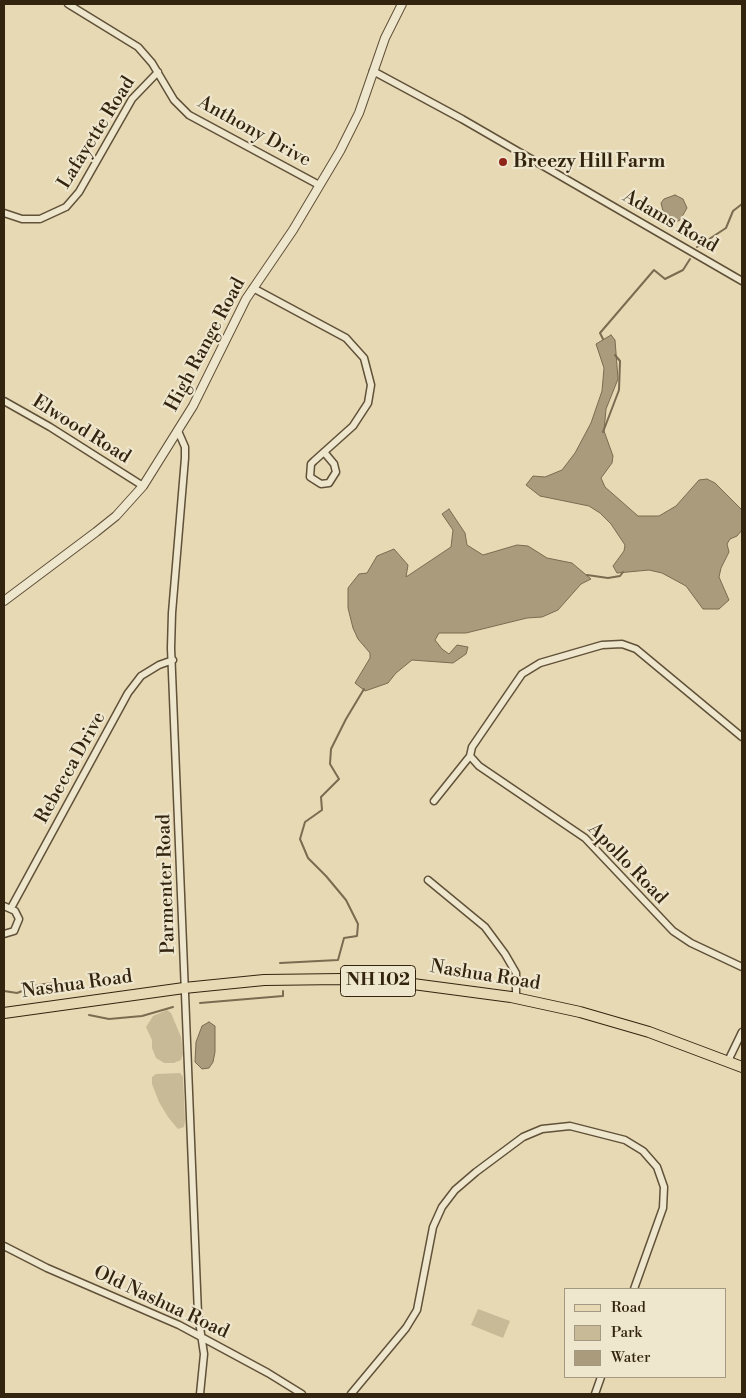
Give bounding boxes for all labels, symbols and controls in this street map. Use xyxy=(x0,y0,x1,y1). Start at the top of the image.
street label: Lafayette Road xyxy=(53,73,141,193)
street label: Anthony Drive xyxy=(193,91,315,173)
place label: Breezy Hill Farm xyxy=(513,151,665,173)
marker: Breezy Hill Farm xyxy=(497,156,509,168)
street label: Adams Road xyxy=(618,186,722,258)
street label: High Range Road xyxy=(161,274,251,416)
street label: Elwood Road xyxy=(28,391,134,469)
street label: Rebecca Drive xyxy=(31,708,111,828)
street label: Parmenter Road xyxy=(153,814,181,954)
street label: Apollo Road xyxy=(582,818,672,910)
street label: Nashua Road xyxy=(428,956,542,996)
street label: Nashua Road xyxy=(20,966,134,1004)
road number: NH 102 xyxy=(340,966,416,996)
street label: Old Nashua Road xyxy=(90,1262,232,1344)
legend xyxy=(564,1288,726,1378)
text: Road xyxy=(611,1298,646,1317)
text: Park xyxy=(611,1323,642,1342)
text: Water xyxy=(611,1348,650,1367)

